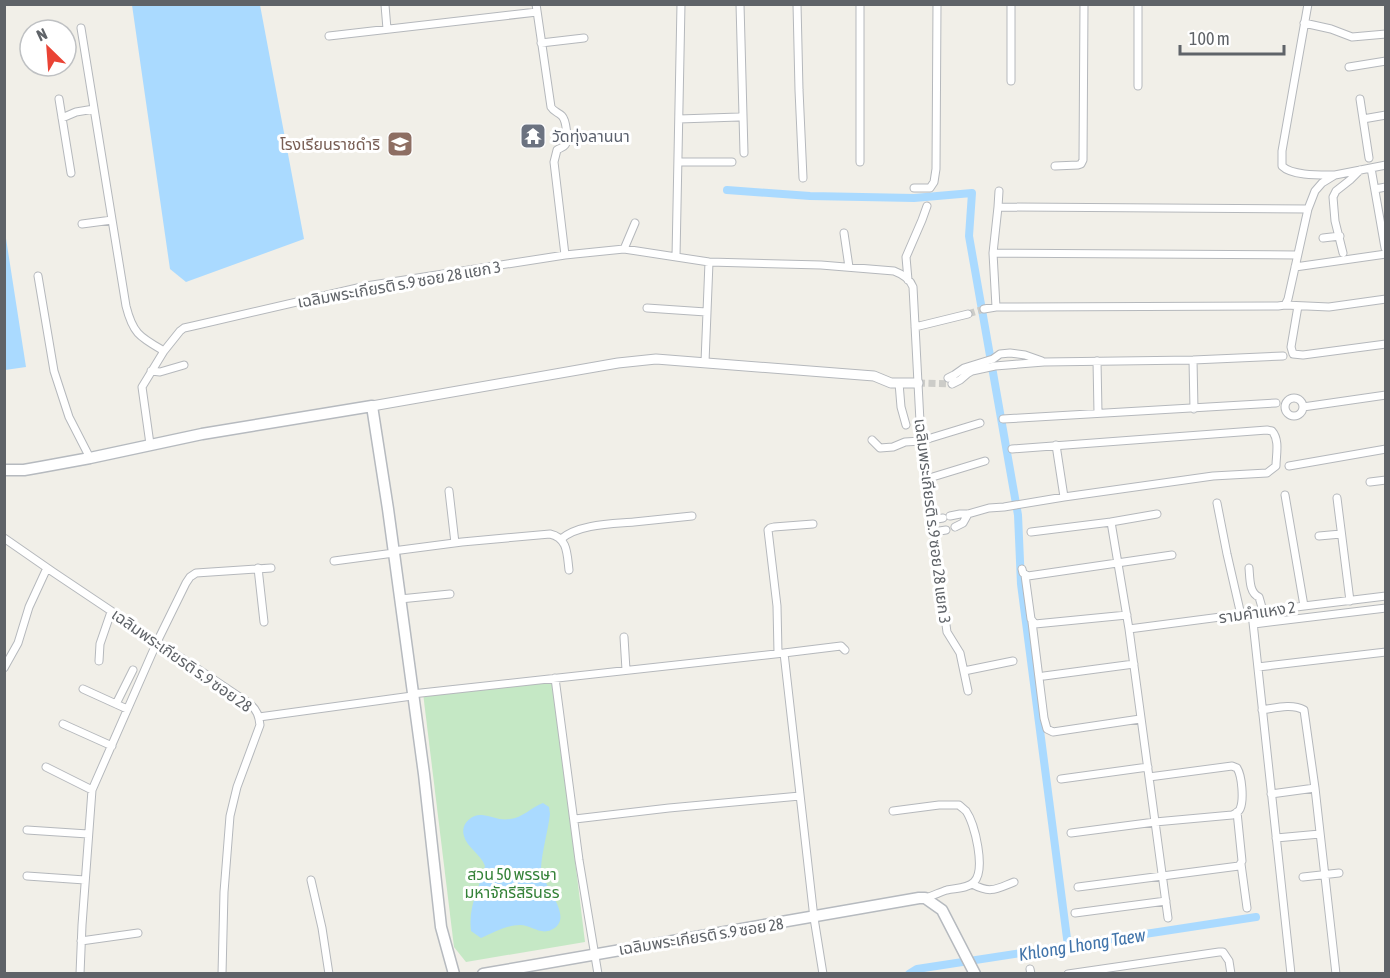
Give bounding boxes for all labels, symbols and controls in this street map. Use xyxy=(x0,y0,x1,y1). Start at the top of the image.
north arrow xyxy=(18,18,78,78)
scale bar xyxy=(1180,18,1284,56)
text: N xyxy=(34,24,50,45)
text: 100 m xyxy=(1189,28,1230,49)
temple icon: วัดทุ่งลานนา xyxy=(518,121,548,151)
place label: วัดทุ่งลานนา xyxy=(552,127,630,146)
school or university icon: โรงเรียนราชดำริ xyxy=(385,129,415,159)
place label: โรงเรียนราชดำริ xyxy=(280,135,380,153)
street label: เฉลิมพระเกียรติ ร.9 ซอย 28 แยก 3 xyxy=(296,257,502,311)
street label: เฉลิมพระเกียรติ ร.9 ซอย 28 แยก 3 xyxy=(911,418,955,624)
street label: รามคำแหง 2 xyxy=(1218,598,1296,626)
street label: เฉลิมพระเกียรติ ร.9 ซอย 28 xyxy=(109,605,255,715)
park label: สวน 50 พรรษา มหาจักรีสิรินธร xyxy=(465,865,560,901)
street label: เฉลิมพระเกียรติ ร.9 ซอย 28 xyxy=(617,914,785,958)
water label: Khlong Lhong Taew xyxy=(1017,924,1147,965)

